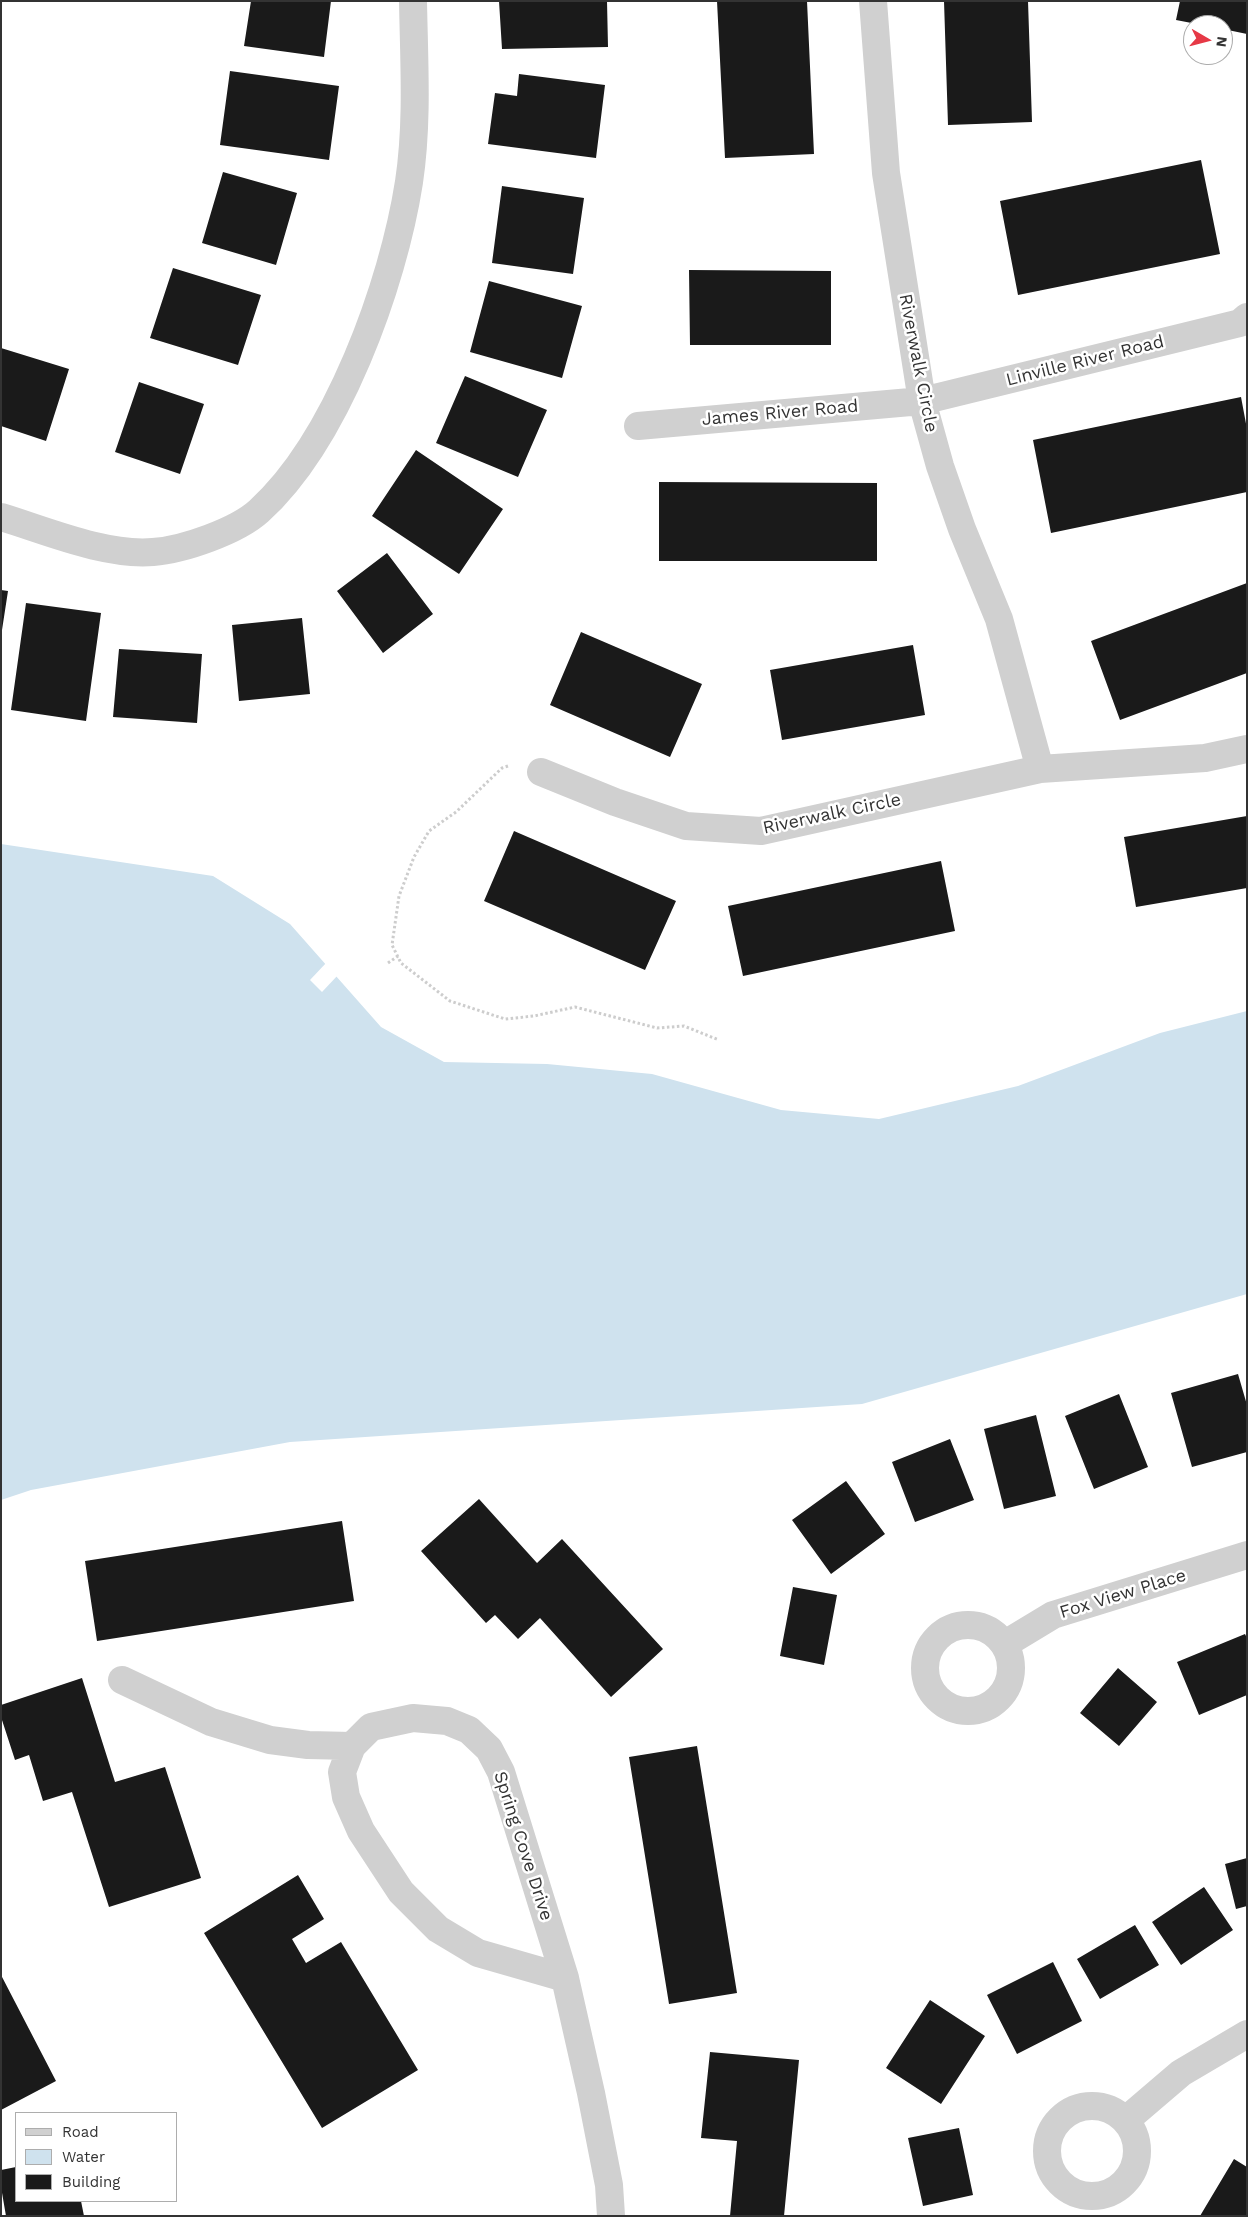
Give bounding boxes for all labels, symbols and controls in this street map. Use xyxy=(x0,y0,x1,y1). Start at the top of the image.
north arrow xyxy=(1183,15,1233,65)
text: N xyxy=(1213,36,1231,48)
street label: Riverwalk Circle xyxy=(894,292,942,434)
street label: Linville River Road xyxy=(1004,331,1166,391)
street label: James River Road xyxy=(701,395,859,431)
street label: Riverwalk Circle xyxy=(761,789,903,839)
street label: Fox View Place xyxy=(1057,1565,1189,1623)
street label: Spring Cove Drive xyxy=(489,1769,557,1923)
legend xyxy=(15,2112,178,2202)
text: Road xyxy=(62,2123,99,2141)
text: Water xyxy=(62,2148,105,2166)
text: Building xyxy=(62,2173,120,2191)

